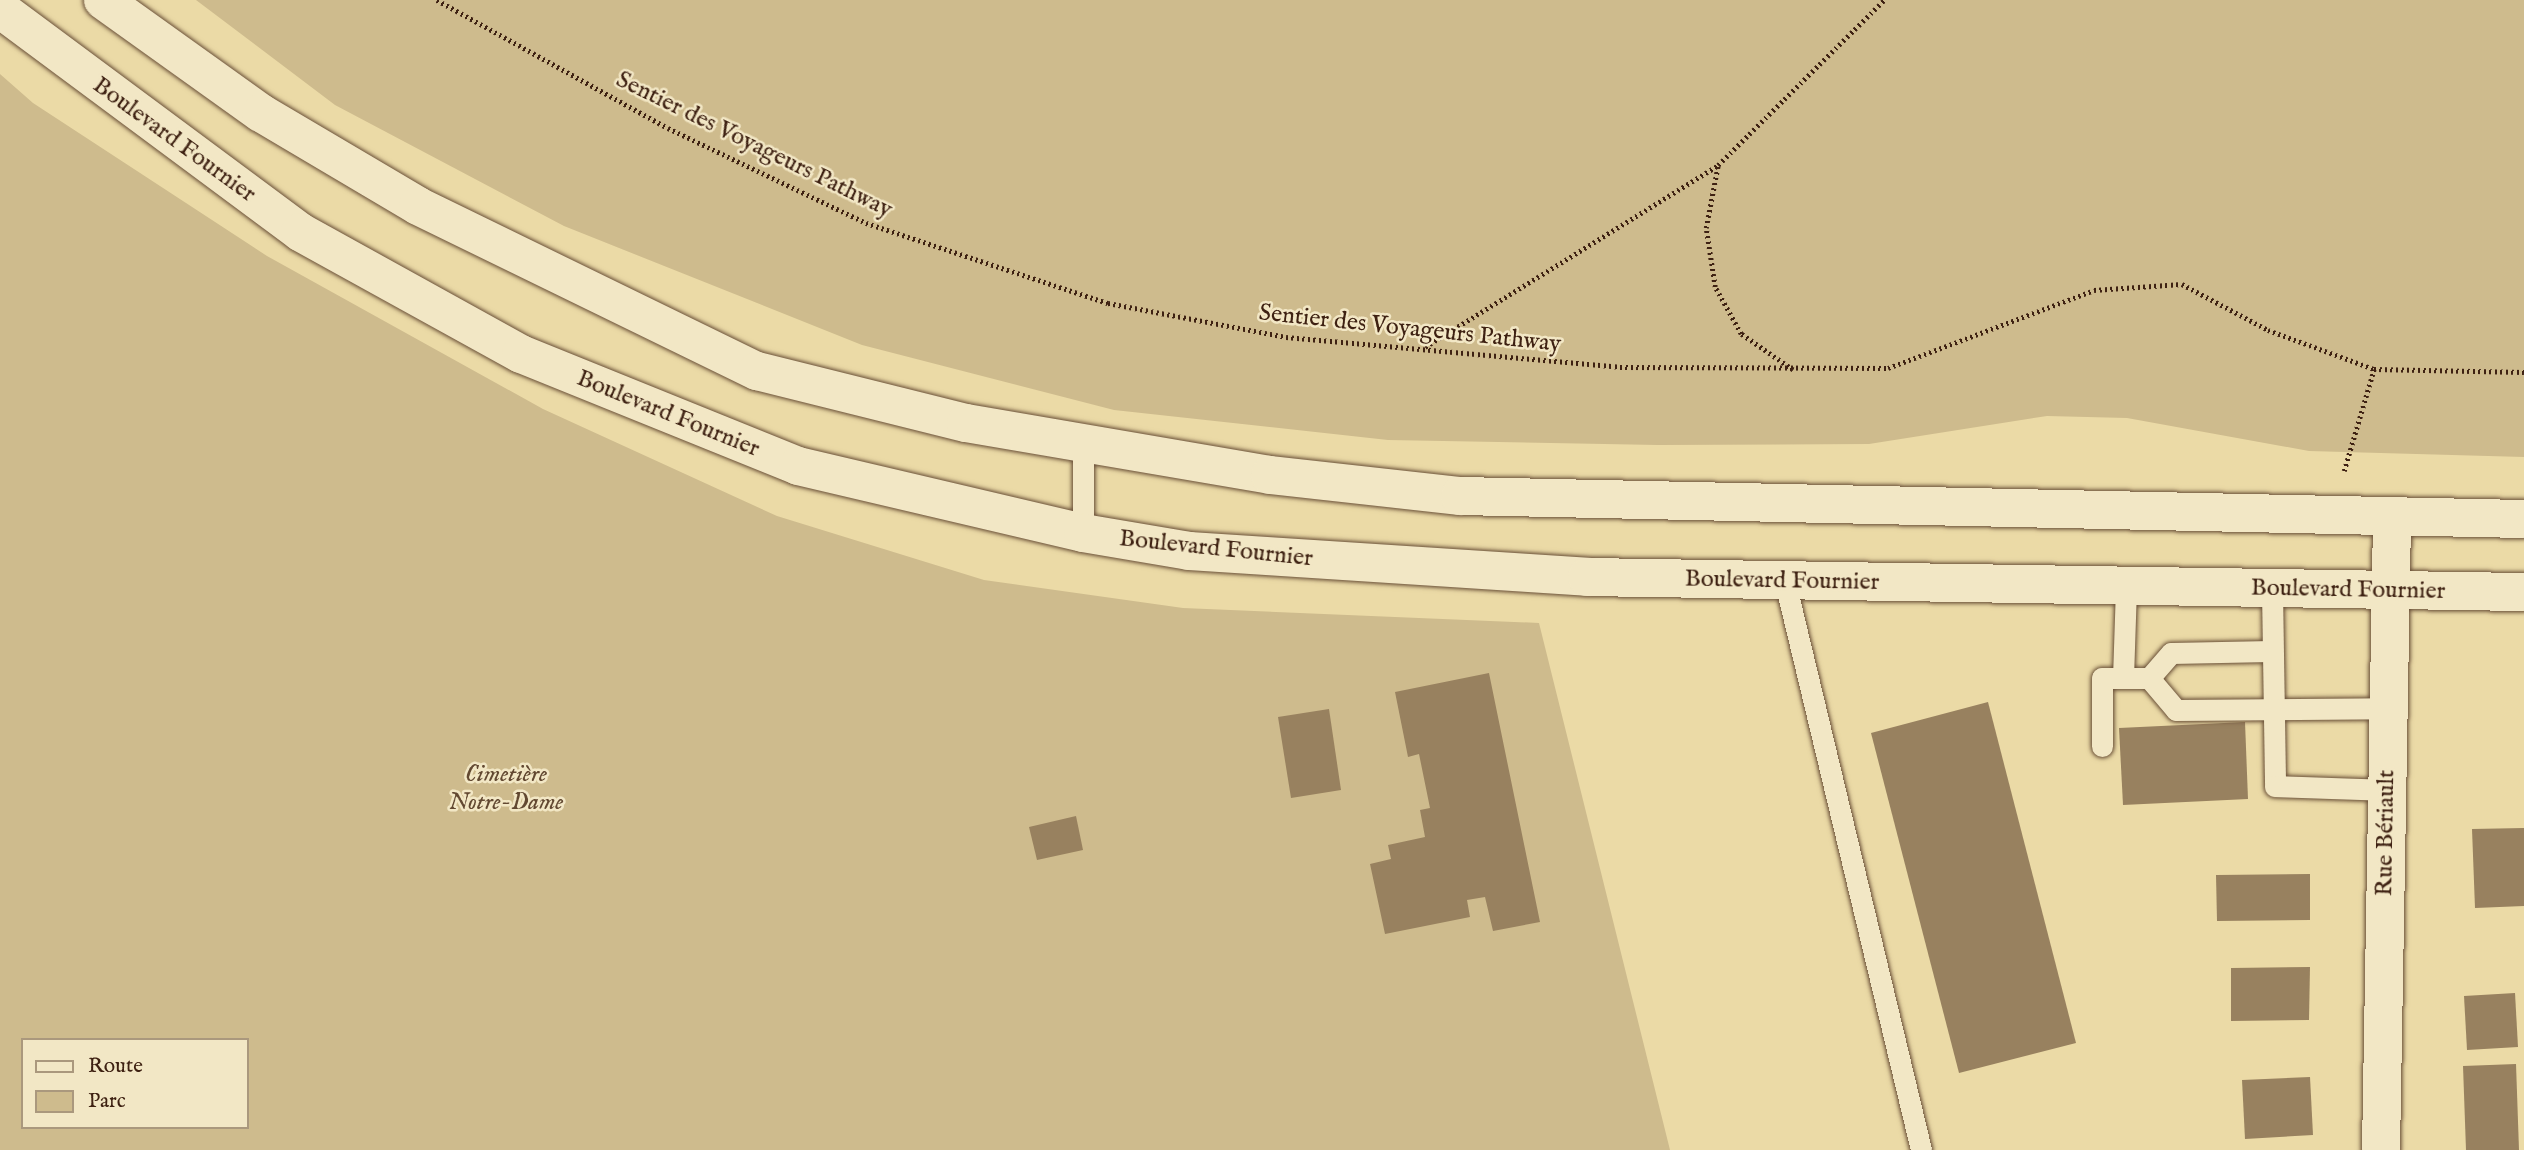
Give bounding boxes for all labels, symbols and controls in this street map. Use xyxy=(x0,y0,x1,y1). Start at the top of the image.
street label: Sentier des Voyageurs Pathway xyxy=(611,65,897,225)
street label: Boulevard Fournier xyxy=(87,71,261,209)
street label: Sentier des Voyageurs Pathway xyxy=(1257,299,1563,359)
street label: Boulevard Fournier xyxy=(572,364,764,464)
street label: Boulevard Fournier xyxy=(1118,525,1314,573)
street label: Boulevard Fournier xyxy=(1685,565,1879,597)
street label: Boulevard Fournier xyxy=(2251,574,2445,606)
park label: Cimetière Notre-Dame xyxy=(449,761,563,817)
street label: Rue Bériault xyxy=(2370,769,2402,897)
legend xyxy=(21,1038,248,1129)
text: Route xyxy=(88,1053,143,1080)
text: Parc xyxy=(88,1088,126,1115)

